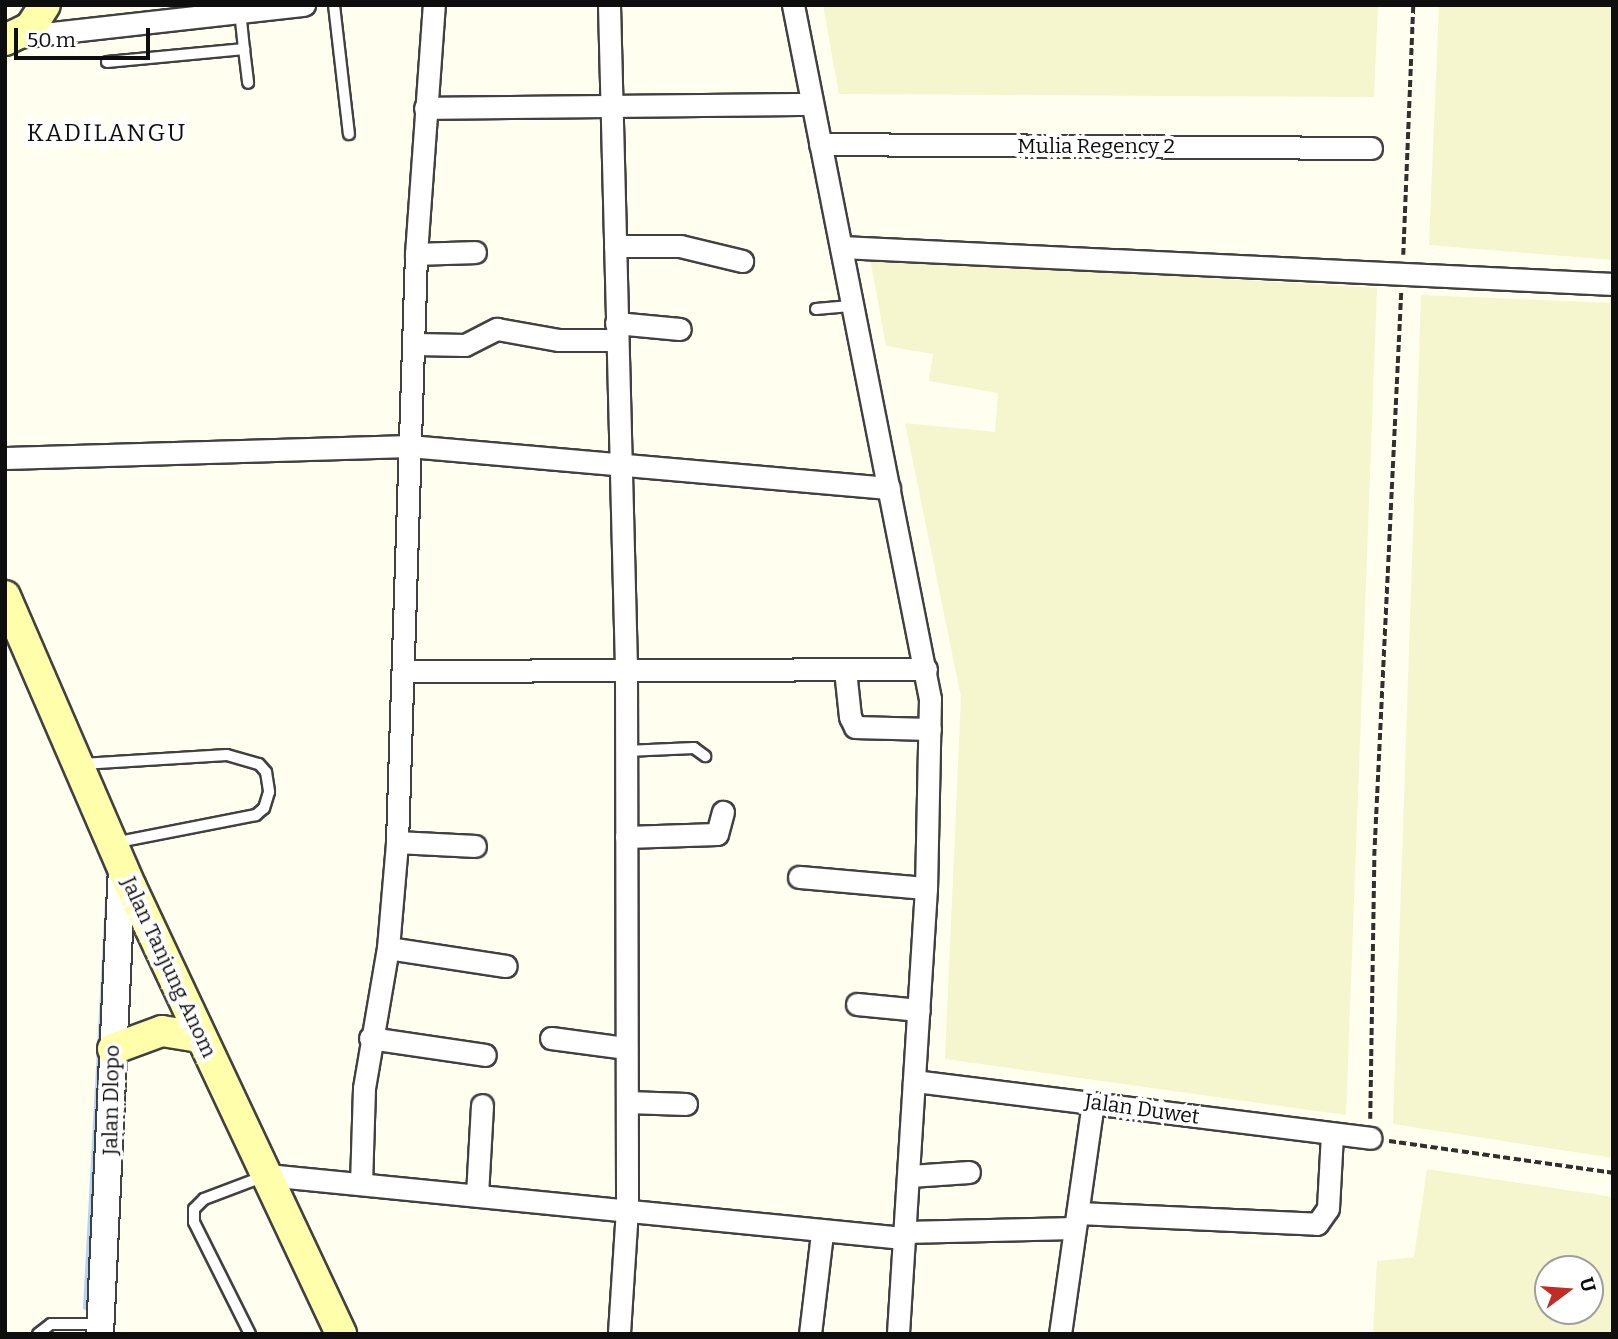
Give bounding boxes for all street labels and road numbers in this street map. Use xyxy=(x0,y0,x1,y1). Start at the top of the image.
street label: Mulia Regency 2 xyxy=(1017,133,1175,159)
street label: Jalan Tanjung Anom xyxy=(116,873,222,1061)
street label: Jalan Dlopo xyxy=(97,1045,125,1155)
street label: Jalan Duwet xyxy=(1083,1088,1201,1130)

